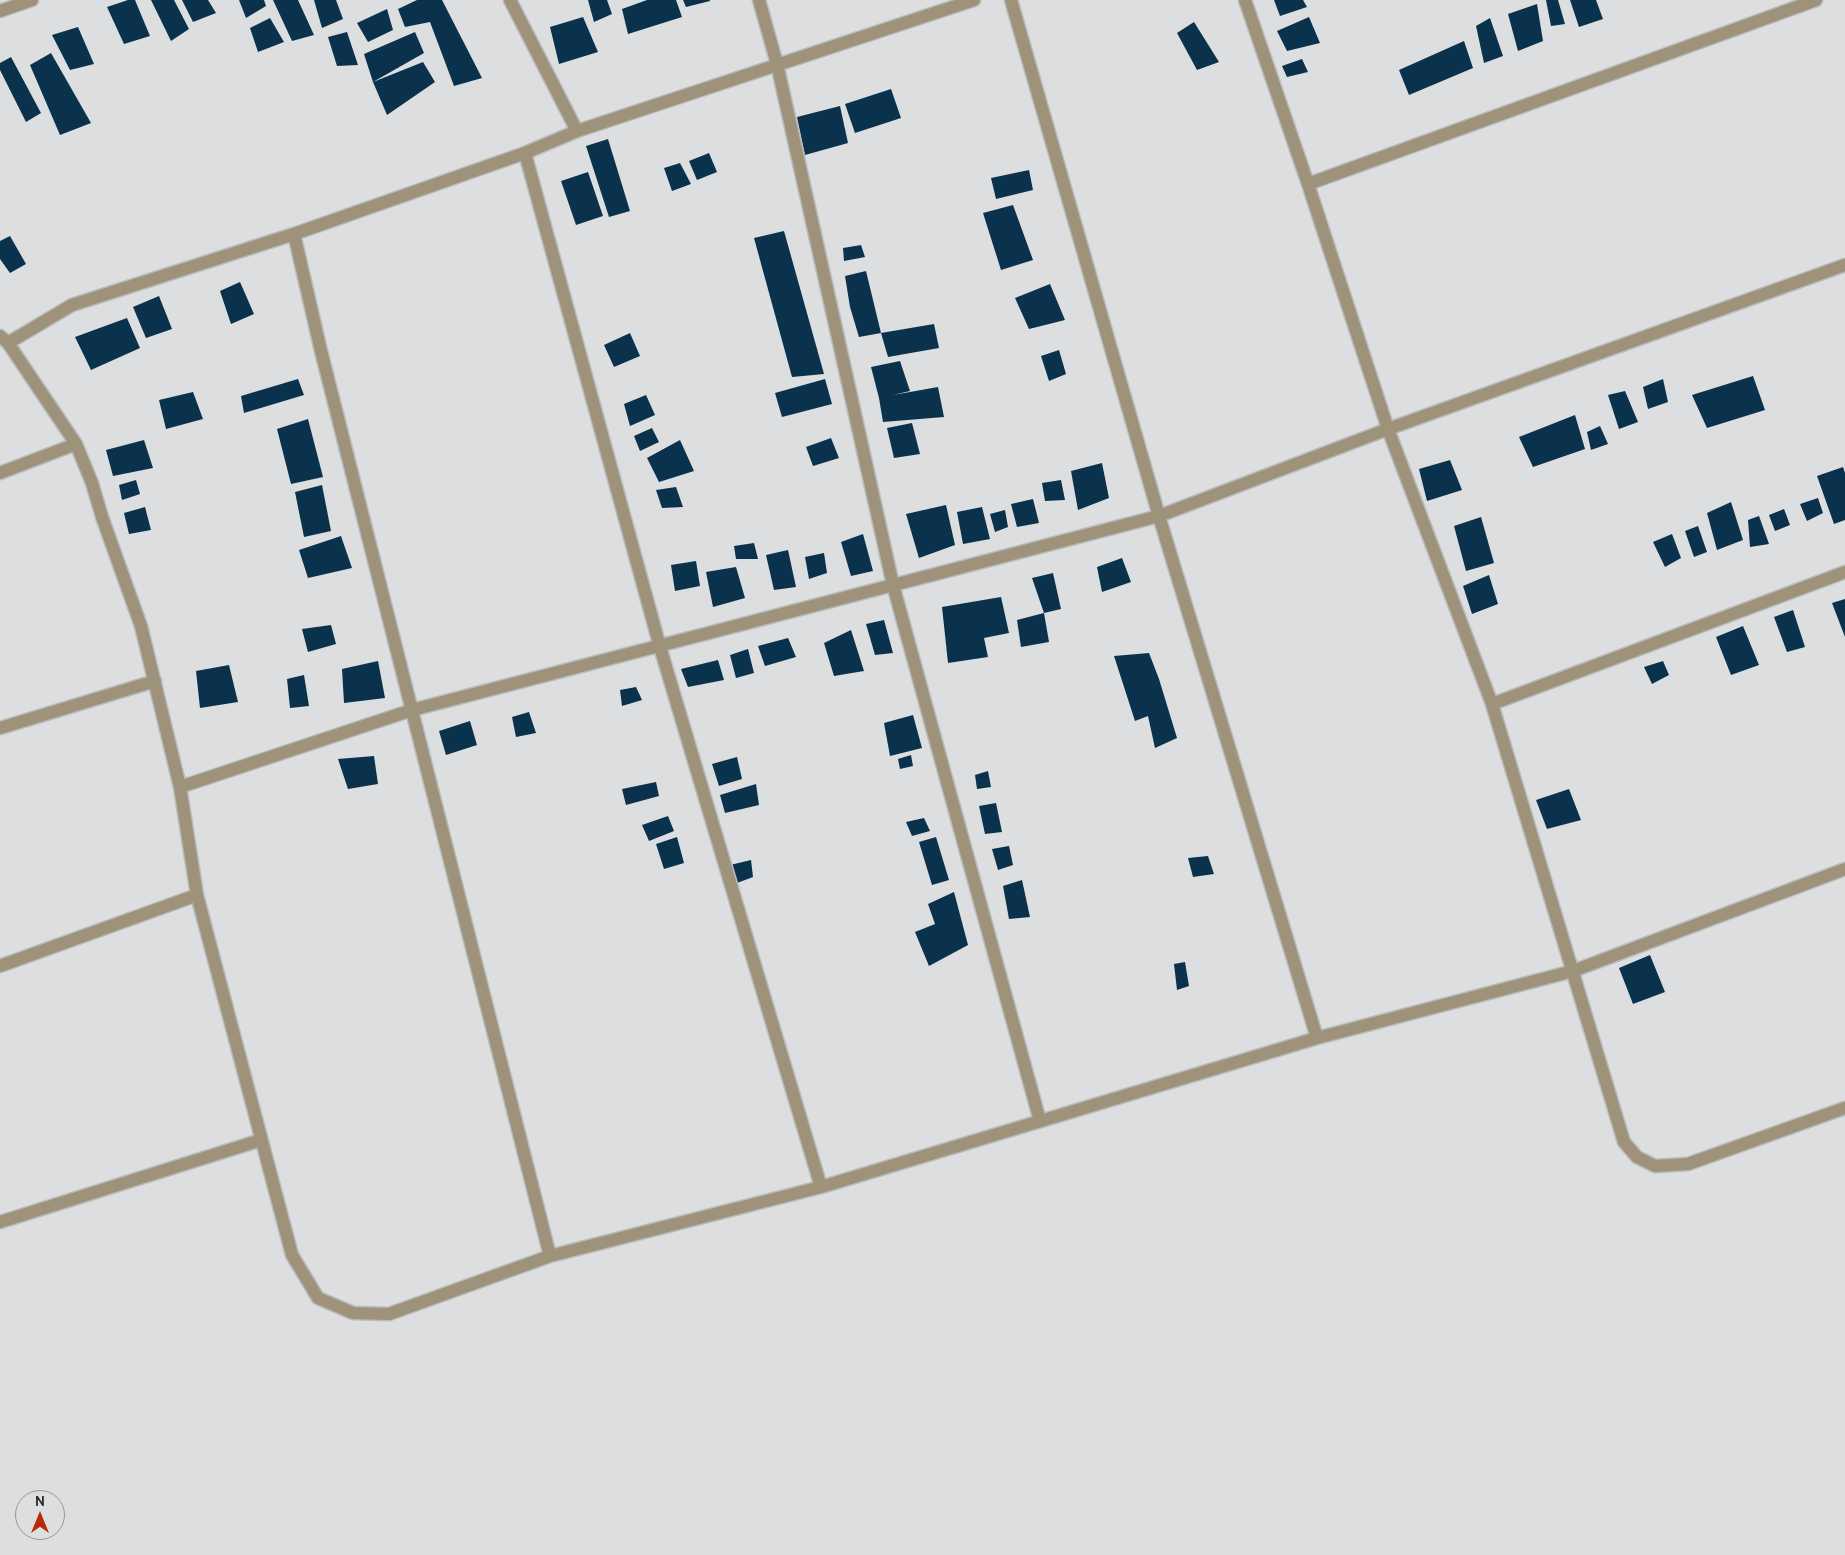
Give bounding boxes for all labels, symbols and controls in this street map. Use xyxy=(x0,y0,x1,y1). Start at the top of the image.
north arrow xyxy=(15,1490,65,1540)
text: N xyxy=(35,1492,45,1510)

